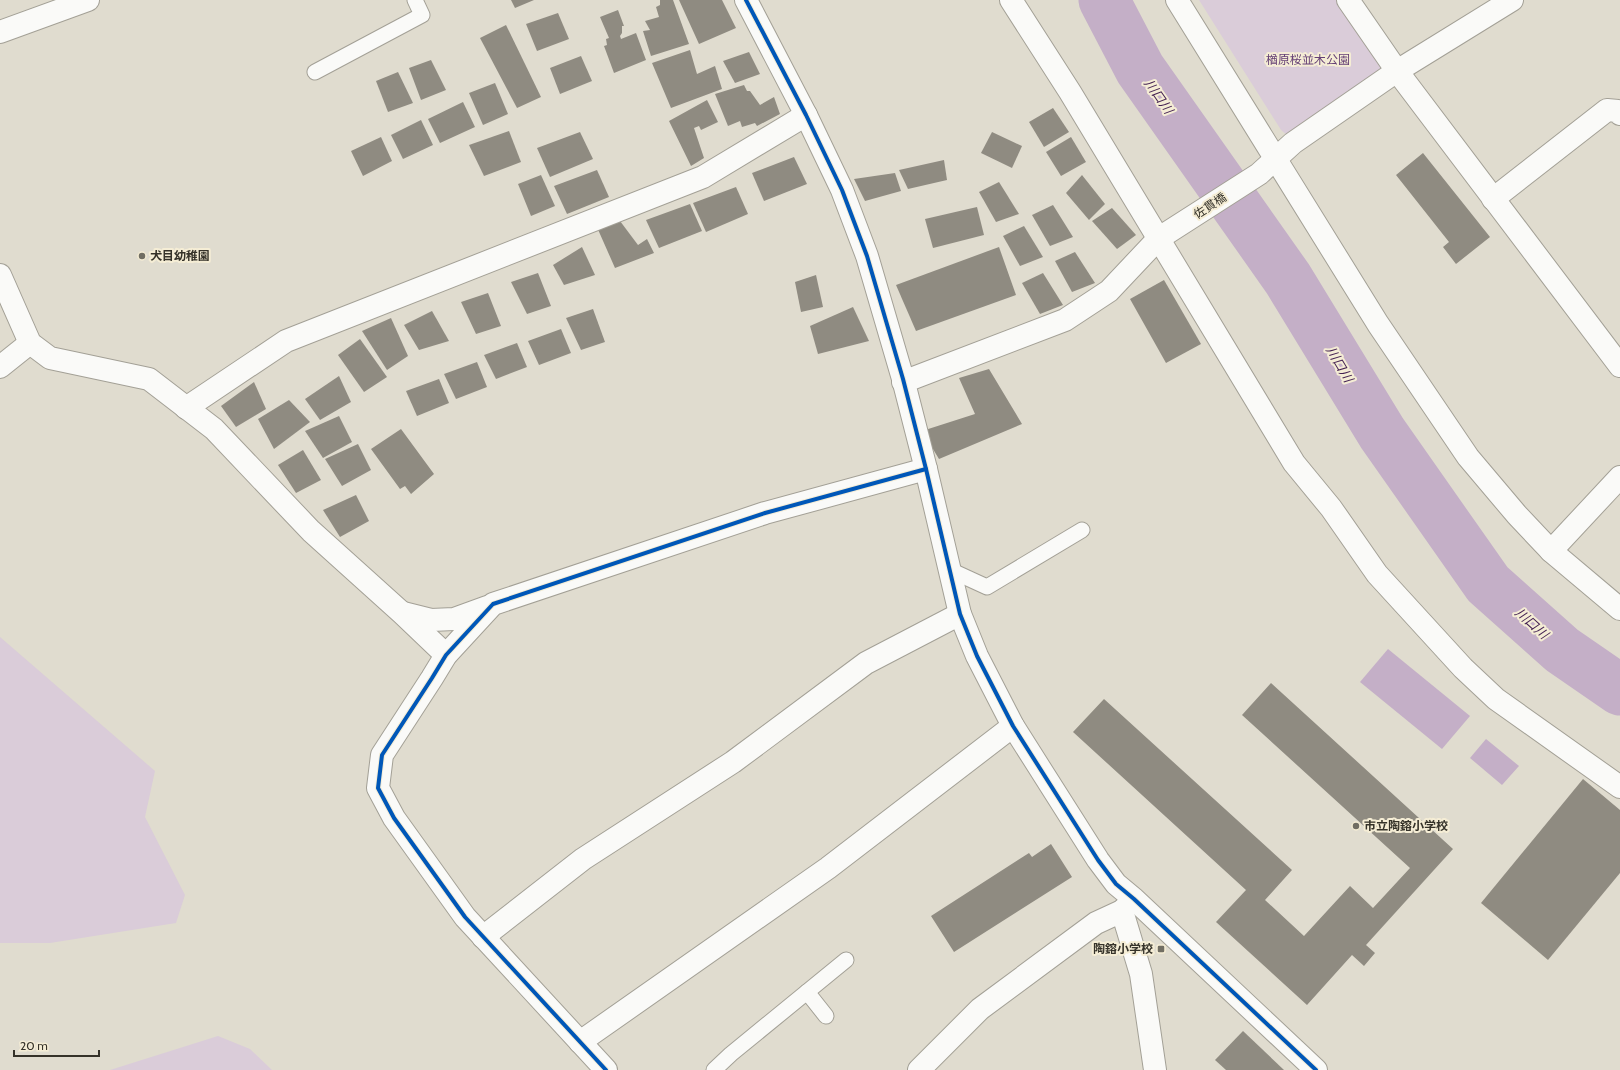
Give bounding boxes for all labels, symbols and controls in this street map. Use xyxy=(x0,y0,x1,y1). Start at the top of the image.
park label: 楢原桜並木公園 xyxy=(1266,52,1350,67)
water label: 川口川 xyxy=(1141,75,1178,118)
street label: 佐貫橋 xyxy=(1191,189,1229,222)
place label: 犬目幼稚園 xyxy=(150,248,210,263)
marker: 犬目幼稚園 xyxy=(137,251,147,261)
water label: 川口川 xyxy=(1323,343,1358,387)
water label: 川口川 xyxy=(1512,604,1553,643)
place label: 市立陶鎔小学校 xyxy=(1364,818,1448,833)
marker: 市立陶鎔小学校 xyxy=(1351,821,1361,831)
place label: 陶鎔小学校 xyxy=(1093,941,1153,956)
marker: 陶鎔小学校 xyxy=(1156,944,1166,954)
scale bar xyxy=(14,1032,99,1058)
text: 20 m xyxy=(20,1038,48,1053)

